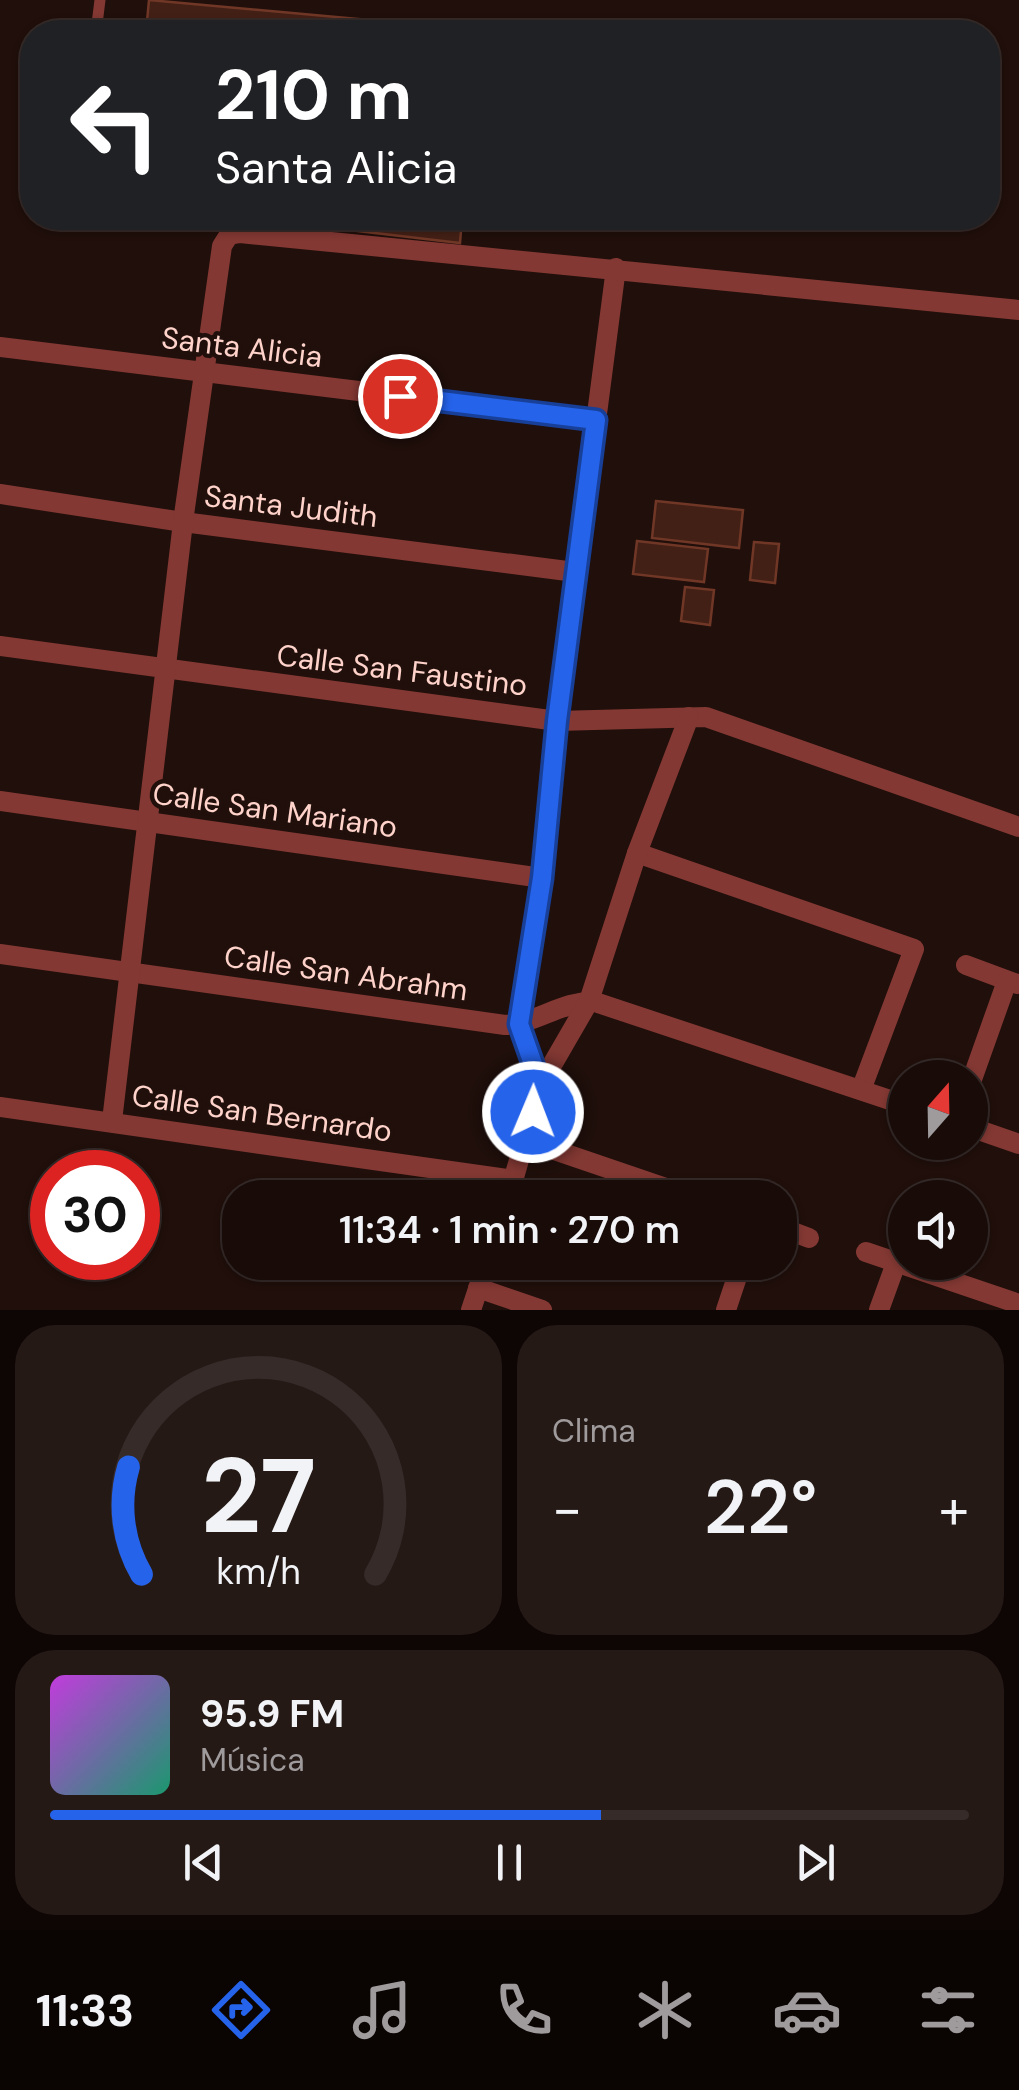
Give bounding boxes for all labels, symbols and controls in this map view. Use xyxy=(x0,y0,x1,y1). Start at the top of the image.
text: 210 m xyxy=(215,50,412,141)
icon: left xyxy=(50,60,180,190)
text: Santa Alicia xyxy=(215,138,457,197)
street label: Santa Alicia xyxy=(159,318,325,376)
pin xyxy=(358,354,443,439)
icon: arrive xyxy=(373,369,428,424)
street label: Santa Judith xyxy=(202,476,380,536)
street label: Calle San Faustino xyxy=(275,635,529,705)
street label: Calle San Mariano xyxy=(150,774,400,846)
street label: Calle San Abrahm xyxy=(222,937,470,1009)
position arrow xyxy=(481,1060,585,1164)
north arrow xyxy=(888,1060,988,1160)
map controls xyxy=(888,1060,988,1280)
street label: Calle San Bernardo xyxy=(130,1075,394,1151)
speed limit sign: 30 xyxy=(30,1150,160,1280)
button: sound xyxy=(888,1180,988,1280)
text: 11:34 · 1 min · 270 m xyxy=(339,1205,680,1255)
text: Clima xyxy=(552,1410,636,1452)
text: 27 xyxy=(201,1429,316,1564)
text: 22° xyxy=(704,1459,817,1556)
text: − xyxy=(552,1473,582,1545)
text: + xyxy=(939,1473,969,1545)
text: km/h xyxy=(216,1549,301,1595)
text: 95.9 FM xyxy=(200,1689,344,1739)
text: Música xyxy=(200,1739,305,1781)
icon: previous xyxy=(176,1835,231,1890)
icon: pause xyxy=(482,1835,537,1890)
icon: next xyxy=(788,1835,843,1890)
icon: directions xyxy=(206,1975,276,2045)
icon: music xyxy=(347,1975,417,2045)
icon: phone xyxy=(489,1975,559,2045)
icon: climate xyxy=(630,1975,700,2045)
icon: car xyxy=(772,1975,842,2045)
icon: filters xyxy=(913,1975,983,2045)
text: 11:33 xyxy=(36,1981,134,2040)

